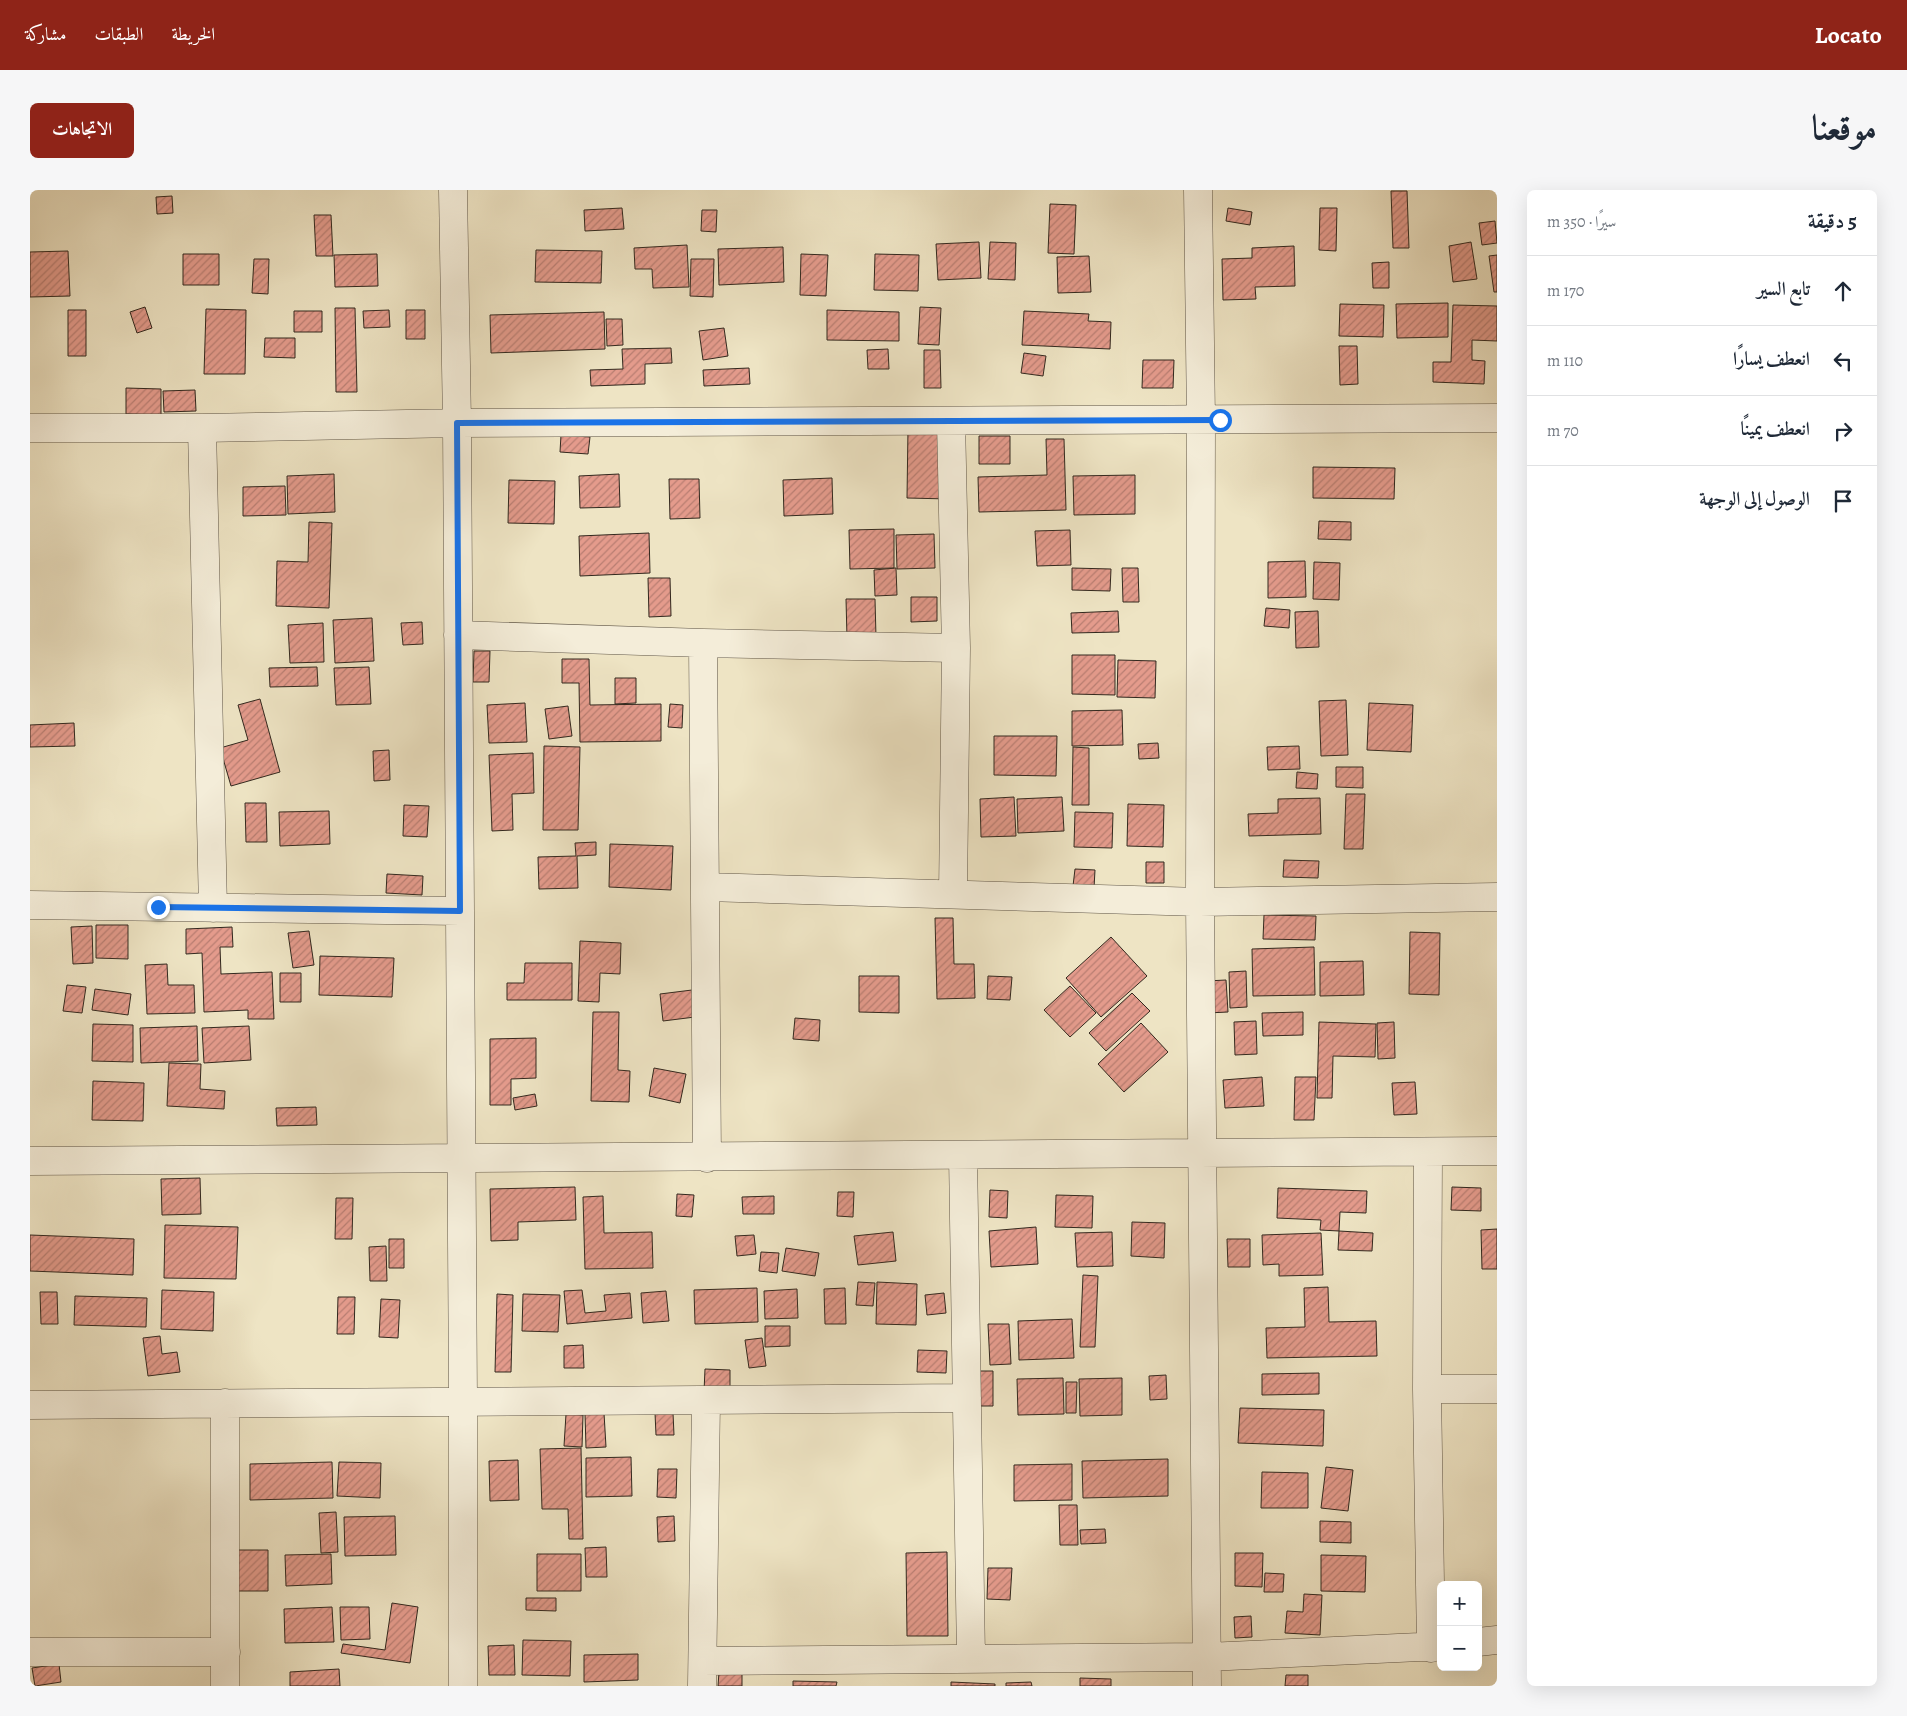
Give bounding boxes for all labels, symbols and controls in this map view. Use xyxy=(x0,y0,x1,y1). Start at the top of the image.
text: Locato xyxy=(1815,19,1882,51)
text: مشاركة xyxy=(25,22,66,46)
text: الطبقات xyxy=(94,22,143,46)
text: الخريطة xyxy=(171,22,215,46)
button: الاتجاهات xyxy=(30,103,134,158)
text: موقعنا xyxy=(1812,103,1877,151)
text: 5 دقيقة xyxy=(1808,207,1857,235)
text: سيرًا · 350 m xyxy=(1547,211,1616,233)
text: تابع السير xyxy=(1757,276,1810,302)
icon: ahead xyxy=(1829,277,1857,305)
text: 170 m xyxy=(1547,280,1584,302)
text: انعطف يسارًا xyxy=(1733,346,1810,372)
icon: left xyxy=(1829,347,1857,375)
text: 110 m xyxy=(1547,350,1583,372)
route start xyxy=(1209,409,1232,432)
text: انعطف يمينًا xyxy=(1740,416,1810,442)
icon: right xyxy=(1829,417,1857,445)
text: 70 m xyxy=(1547,420,1579,442)
text: الوصول إلى الوجهة xyxy=(1699,486,1810,512)
icon: arrive xyxy=(1829,487,1857,515)
route end xyxy=(147,896,170,919)
map controls xyxy=(1437,1581,1482,1671)
button: + xyxy=(1437,1581,1482,1626)
button: − xyxy=(1437,1626,1482,1671)

